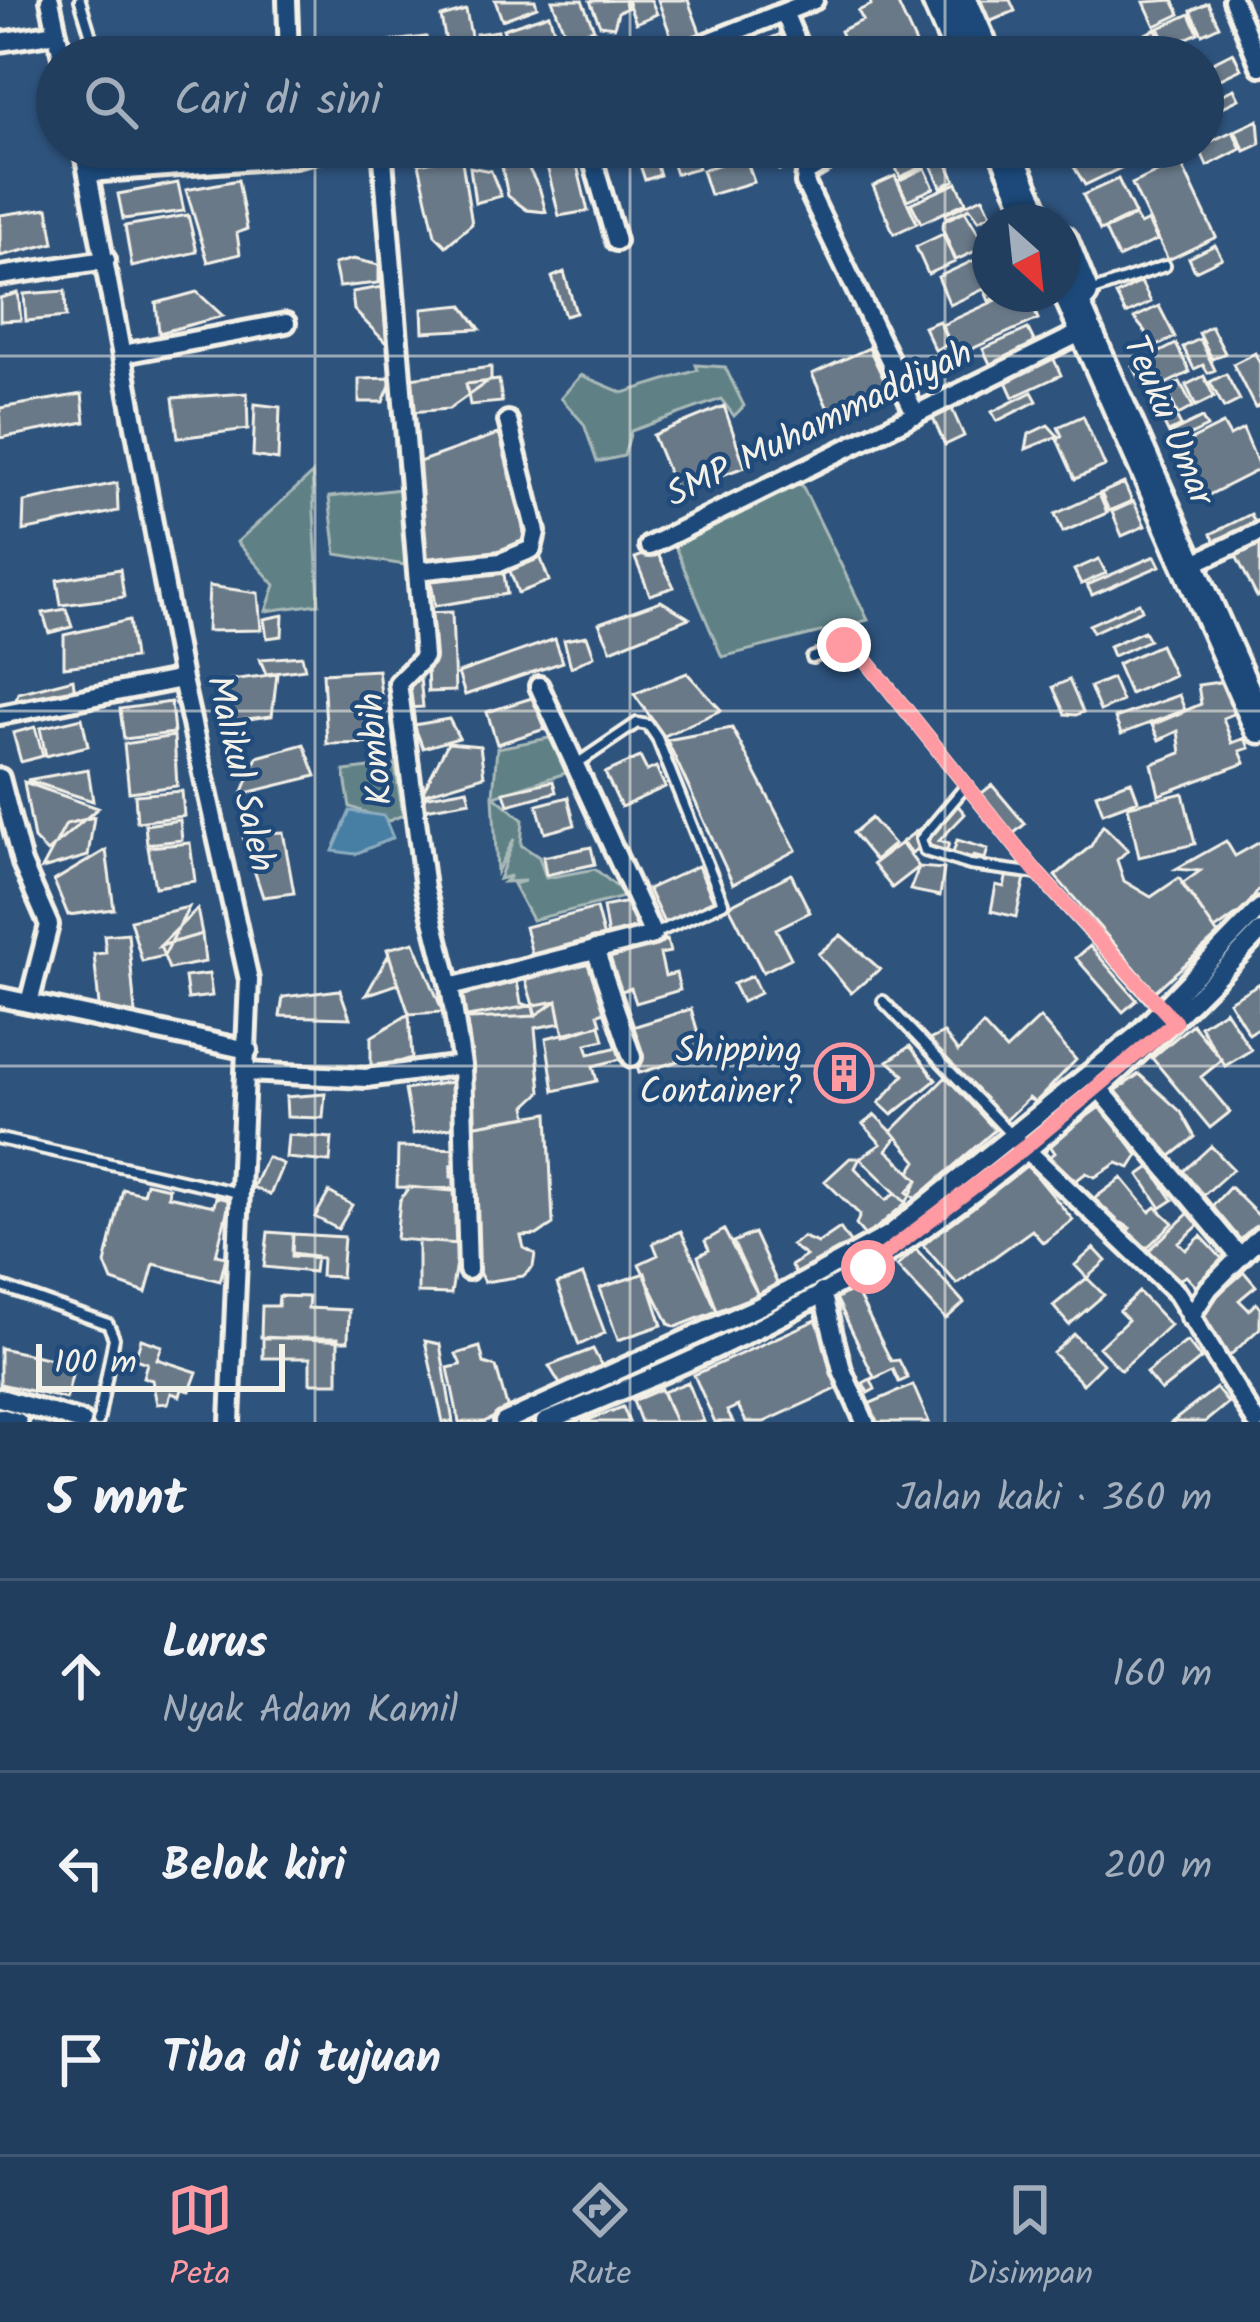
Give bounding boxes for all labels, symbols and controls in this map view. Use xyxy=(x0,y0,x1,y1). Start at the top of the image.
search box xyxy=(36,36,1224,168)
text: Cari di sini xyxy=(174,66,382,138)
icon: search xyxy=(78,69,144,135)
north arrow xyxy=(972,204,1080,312)
street label: SMP Muhammaddiyah xyxy=(657,326,983,524)
street label: Teuku Umar xyxy=(1106,327,1229,517)
route end xyxy=(817,618,871,672)
street label: Malikul Saleh xyxy=(189,670,289,878)
street label: Kombih xyxy=(344,690,410,808)
place label: Shipping Container? xyxy=(640,1024,802,1122)
building icon: Shipping Container? xyxy=(813,1042,875,1104)
route start xyxy=(841,1240,895,1294)
scale bar xyxy=(36,1338,285,1391)
text: 100 m xyxy=(54,1338,137,1391)
text: 5 mnt xyxy=(48,1460,186,1541)
text: Jalan kaki · 360 m xyxy=(896,1469,1212,1531)
text: Lurus xyxy=(162,1609,268,1681)
icon: ahead xyxy=(48,1643,114,1709)
text: 160 m xyxy=(1112,1645,1212,1707)
text: Nyak Adam Kamil xyxy=(162,1681,458,1743)
text: Belok kiri xyxy=(162,1832,346,1904)
icon: left xyxy=(48,1835,114,1901)
text: 200 m xyxy=(1104,1837,1212,1899)
text: Tiba di tujuan xyxy=(162,2024,441,2096)
icon: arrive xyxy=(48,2027,114,2093)
tab: Peta xyxy=(167,2177,233,2302)
tab: Rute xyxy=(567,2177,633,2302)
tab: Disimpan xyxy=(967,2177,1093,2302)

